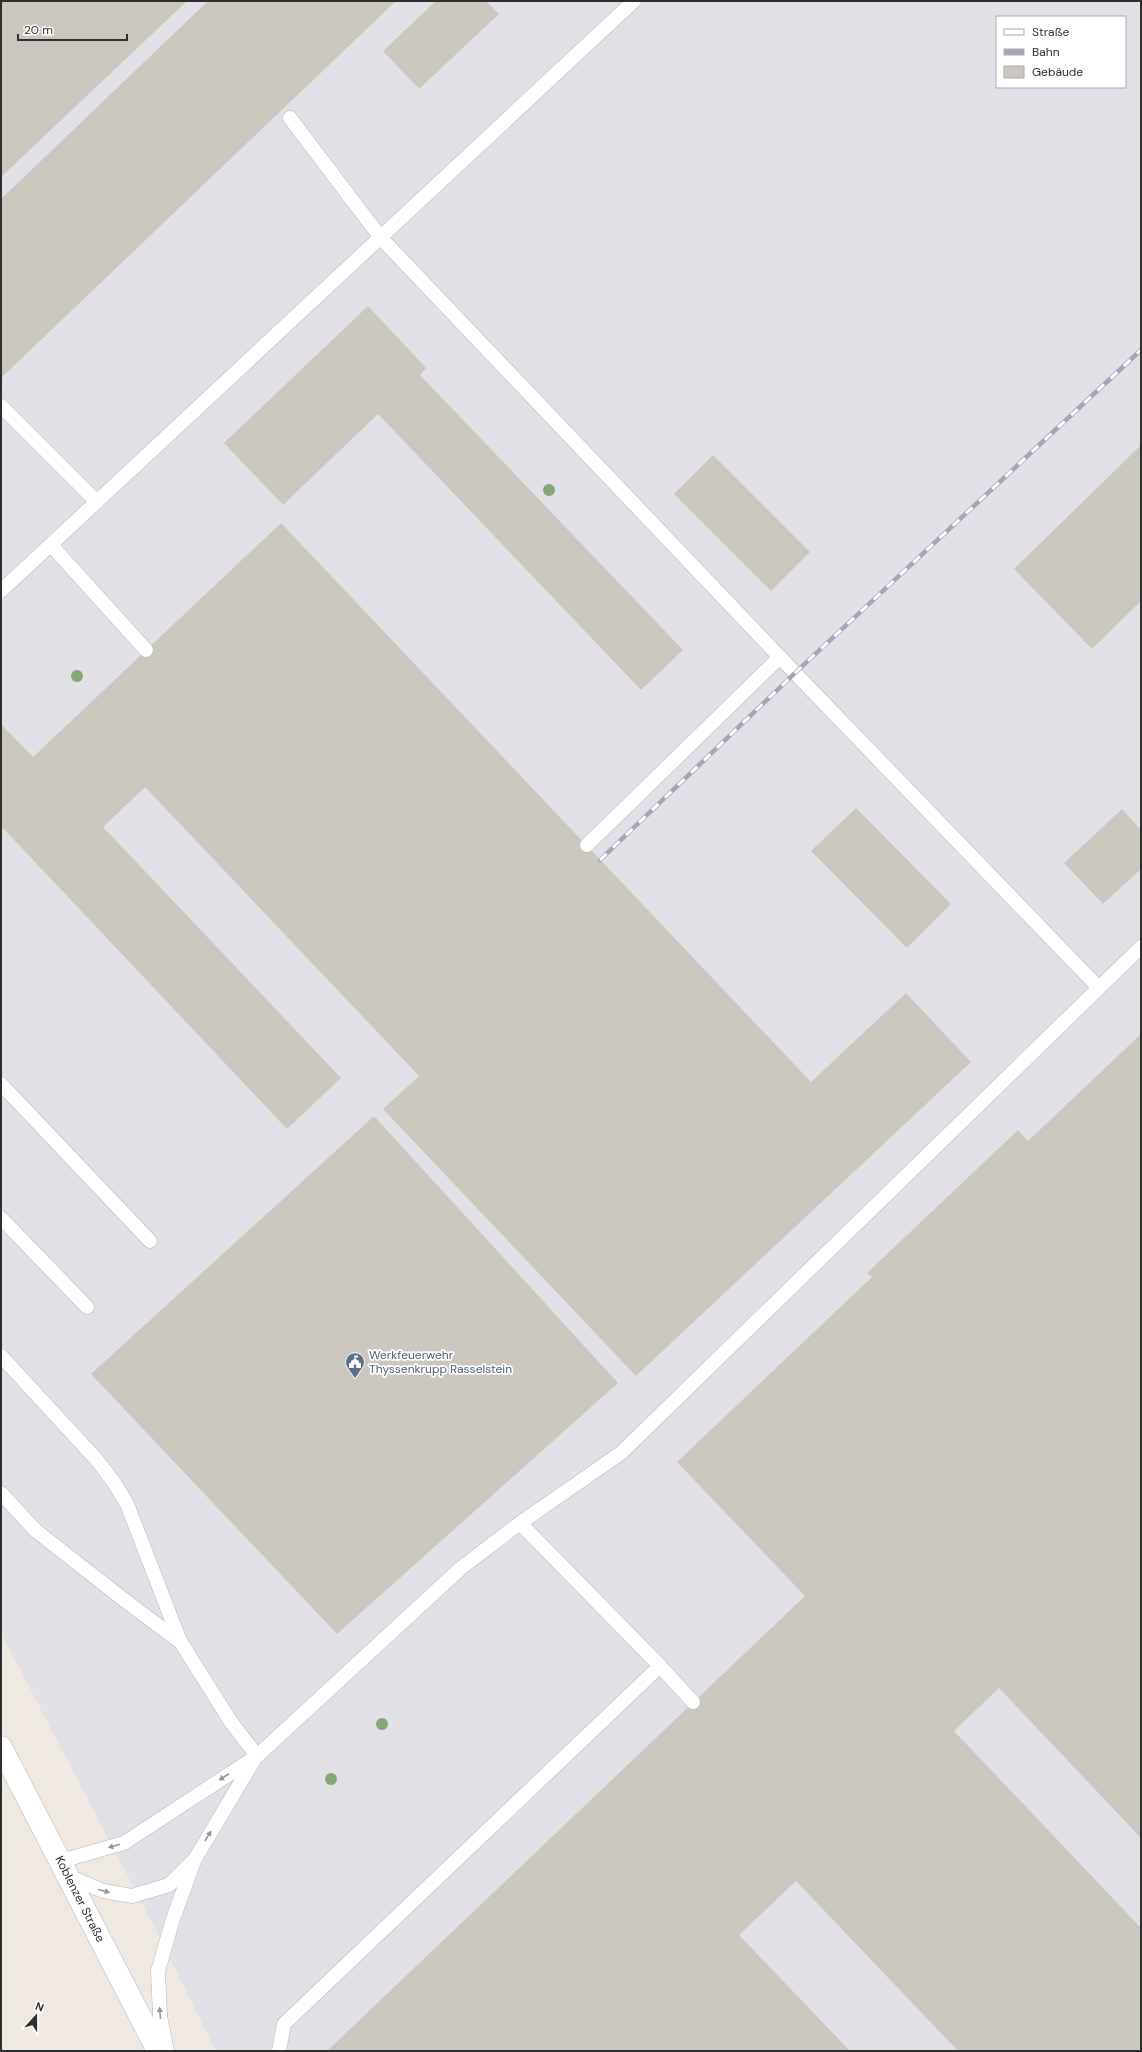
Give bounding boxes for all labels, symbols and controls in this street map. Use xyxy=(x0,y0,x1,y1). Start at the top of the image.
scale bar xyxy=(18,16,127,42)
legend xyxy=(996,16,1126,88)
text: 20 m xyxy=(24,22,53,38)
text: Straße xyxy=(1032,24,1069,40)
text: Bahn xyxy=(1032,44,1060,60)
text: Gebäude xyxy=(1032,64,1083,80)
place label: Werkfeuerwehr Thyssenkrupp Rasselstein xyxy=(369,1347,512,1377)
public building icon: Werkfeuerwehr Thyssenkrupp Rasselstein xyxy=(344,1351,366,1379)
one-way arrow xyxy=(219,1773,229,1781)
one-way arrow xyxy=(205,1830,212,1842)
one-way arrow xyxy=(108,1843,120,1849)
street label: Koblenzer Straße xyxy=(51,1853,109,1945)
one-way arrow xyxy=(98,1888,110,1894)
north arrow xyxy=(16,1996,56,2036)
text: N xyxy=(33,1999,46,2015)
one-way arrow xyxy=(157,2007,164,2019)

